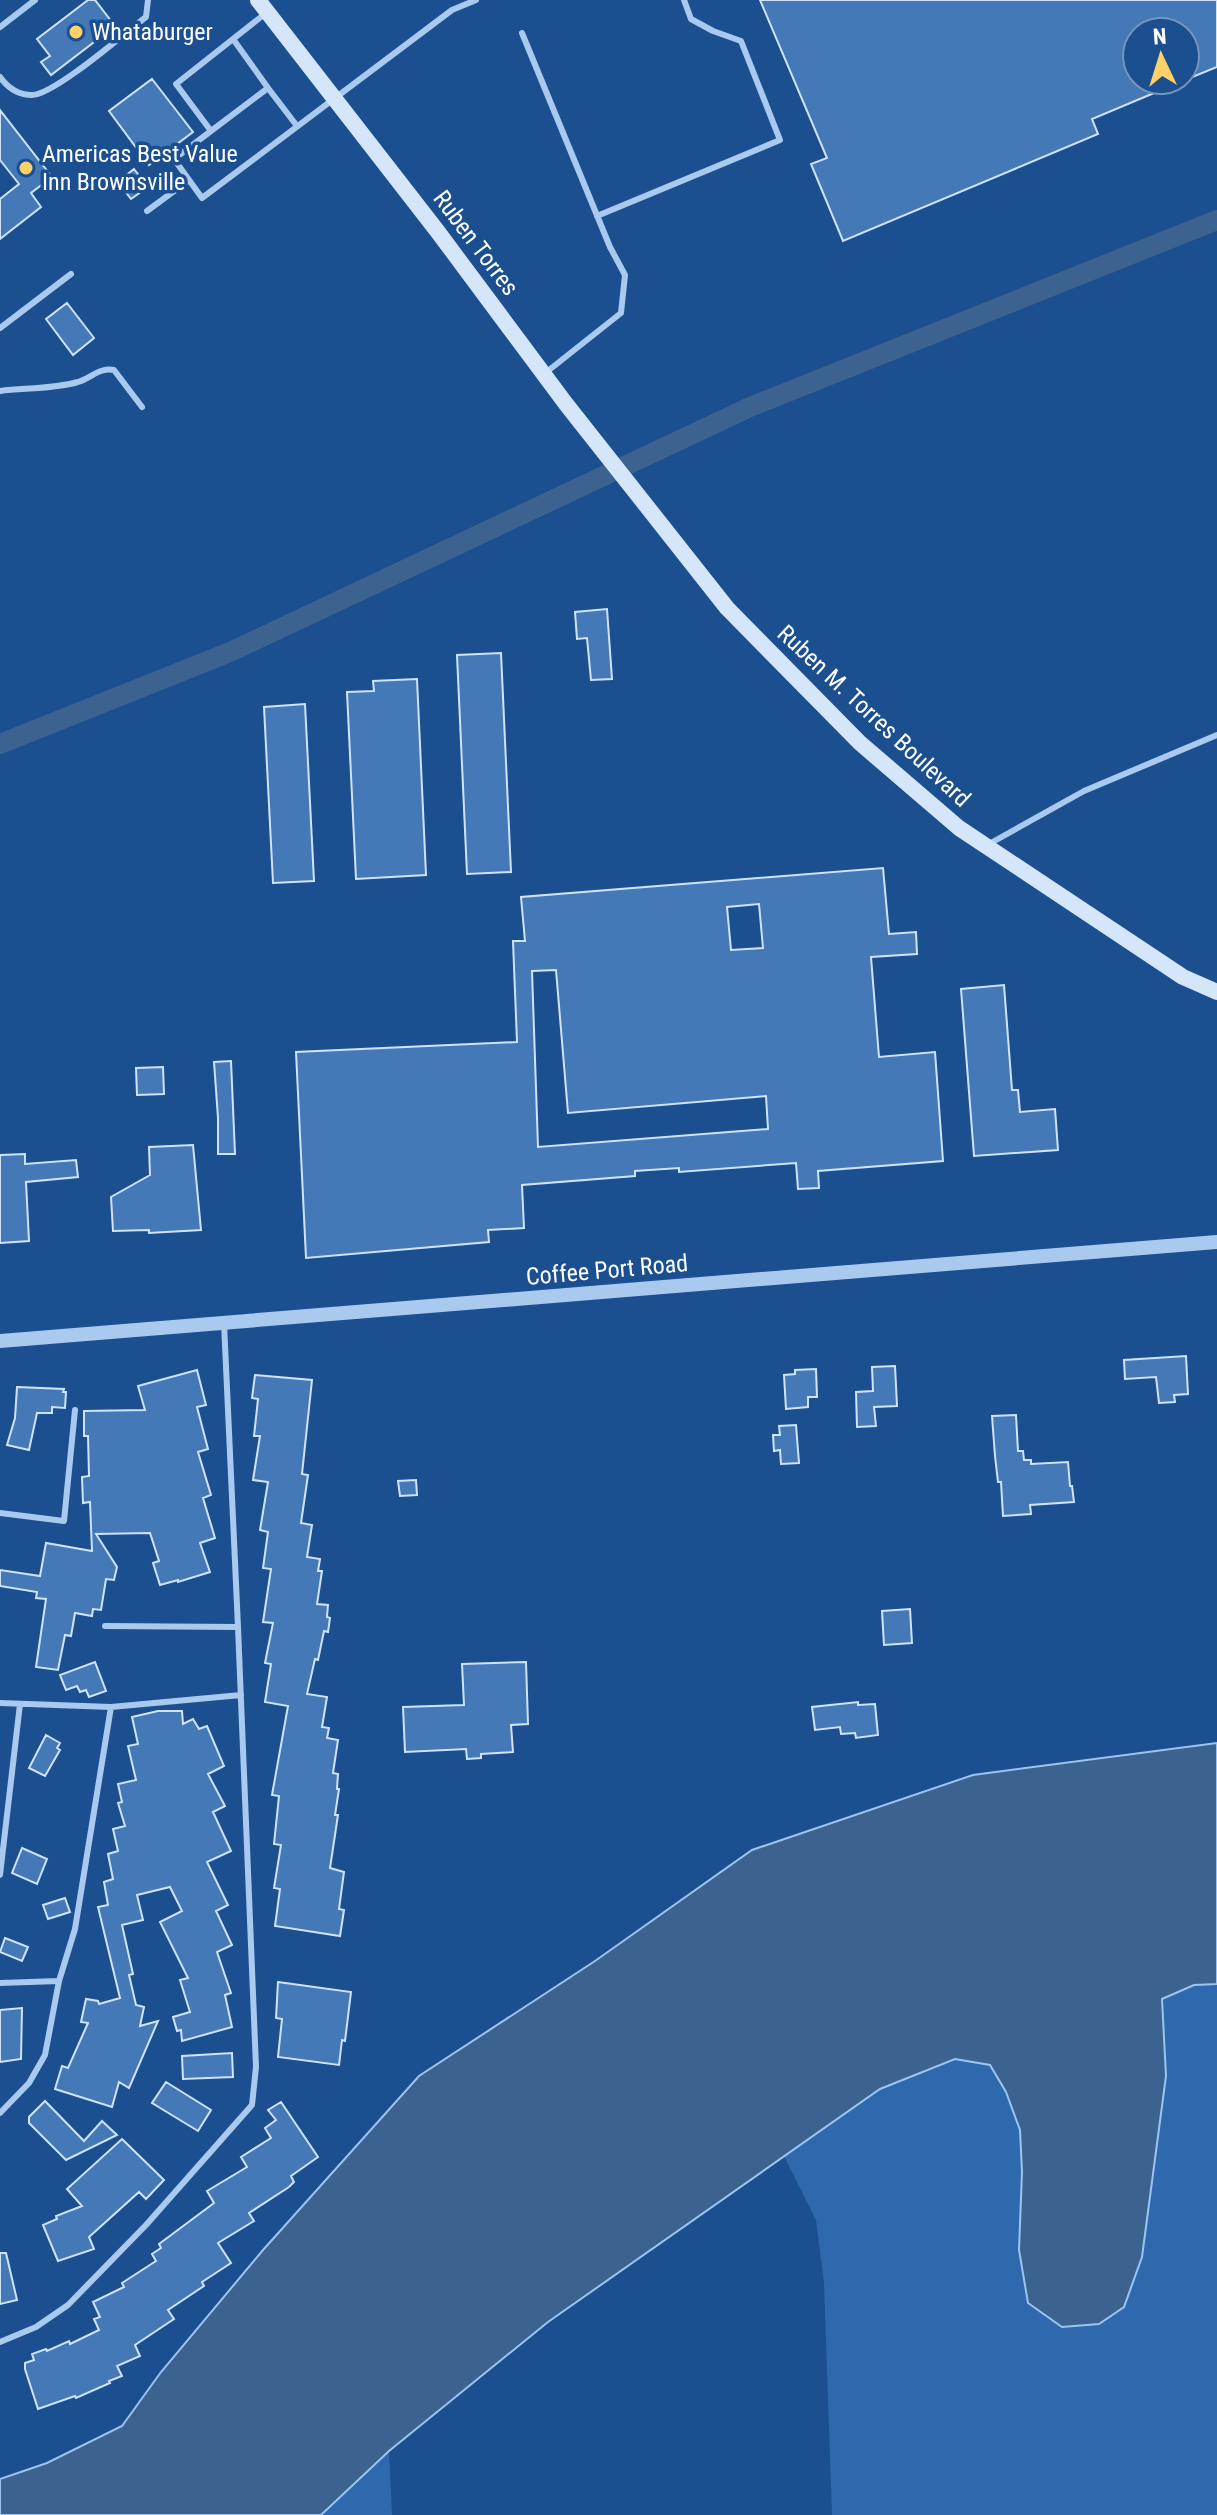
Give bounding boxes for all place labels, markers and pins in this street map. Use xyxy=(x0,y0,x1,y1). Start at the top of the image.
place label: Whataburger xyxy=(92,18,213,46)
marker: Whataburger xyxy=(67,23,85,41)
place label: Americas Best Value Inn Brownsville xyxy=(42,140,238,196)
marker: Americas Best Value Inn Brownsville xyxy=(17,159,35,177)

